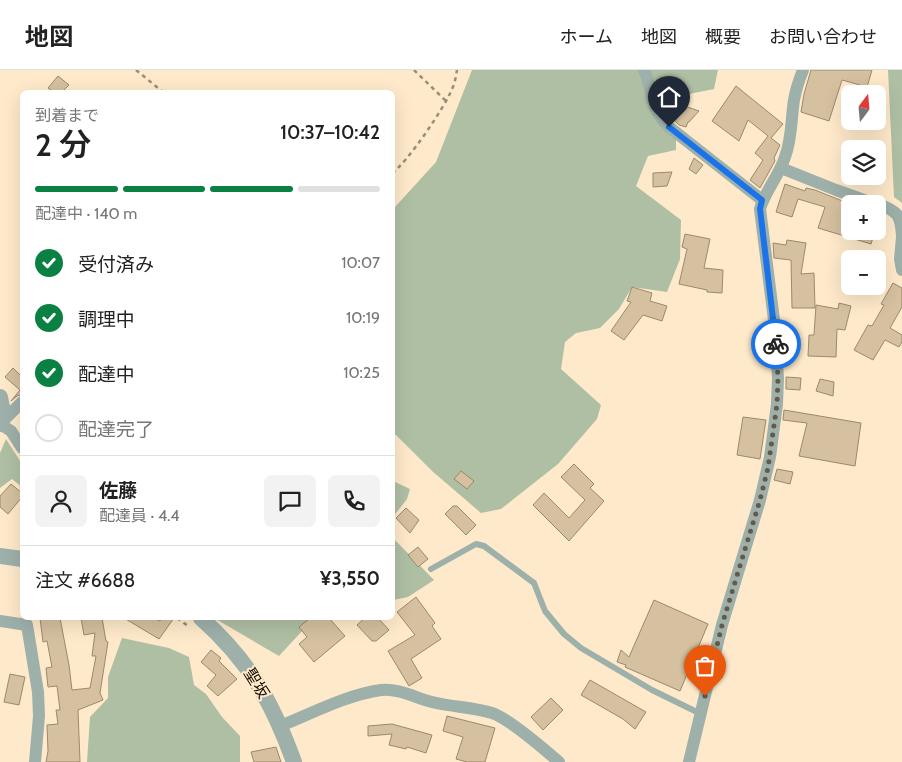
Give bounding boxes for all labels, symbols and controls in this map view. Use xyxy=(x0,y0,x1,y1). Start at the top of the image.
text: 地図 xyxy=(25,22,73,51)
text: ホーム xyxy=(560,26,613,48)
text: 地図 xyxy=(641,26,677,48)
text: 概要 xyxy=(705,26,741,48)
text: お問い合わせ xyxy=(769,26,877,48)
pin xyxy=(648,76,690,127)
icon: home xyxy=(655,83,683,111)
north arrow xyxy=(841,85,886,130)
map controls xyxy=(841,85,886,295)
text: 到着まで xyxy=(35,106,99,125)
text: 10:37–10:42 xyxy=(280,121,380,144)
text: 2 分 xyxy=(35,125,91,164)
button: layers xyxy=(841,140,886,185)
button: + xyxy=(841,195,886,240)
text: 配達中 · 140 m xyxy=(35,204,137,223)
icon: check xyxy=(35,249,63,277)
button: − xyxy=(841,250,886,295)
text: 受付済み xyxy=(78,253,154,276)
text: 10:07 xyxy=(341,253,380,272)
icon: check xyxy=(35,304,63,332)
text: 調理中 xyxy=(78,308,135,331)
text: 10:19 xyxy=(346,308,380,327)
courier xyxy=(751,319,801,369)
icon: bike xyxy=(762,330,790,358)
icon: check xyxy=(35,359,63,387)
text: 配達中 xyxy=(78,363,135,386)
text: 10:25 xyxy=(343,363,380,382)
text: 配達完了 xyxy=(78,418,154,441)
button: person xyxy=(35,475,87,527)
button: chat xyxy=(264,475,316,527)
button: phone xyxy=(328,475,380,527)
text: 佐藤 xyxy=(99,479,137,502)
text: 配達員 · 4.4 xyxy=(99,506,180,525)
text: ¥3,550 xyxy=(320,567,380,590)
text: 注文 #6688 xyxy=(35,569,135,592)
pin xyxy=(684,645,726,696)
icon: bag xyxy=(691,652,719,680)
street label: 聖坂 xyxy=(240,665,273,702)

